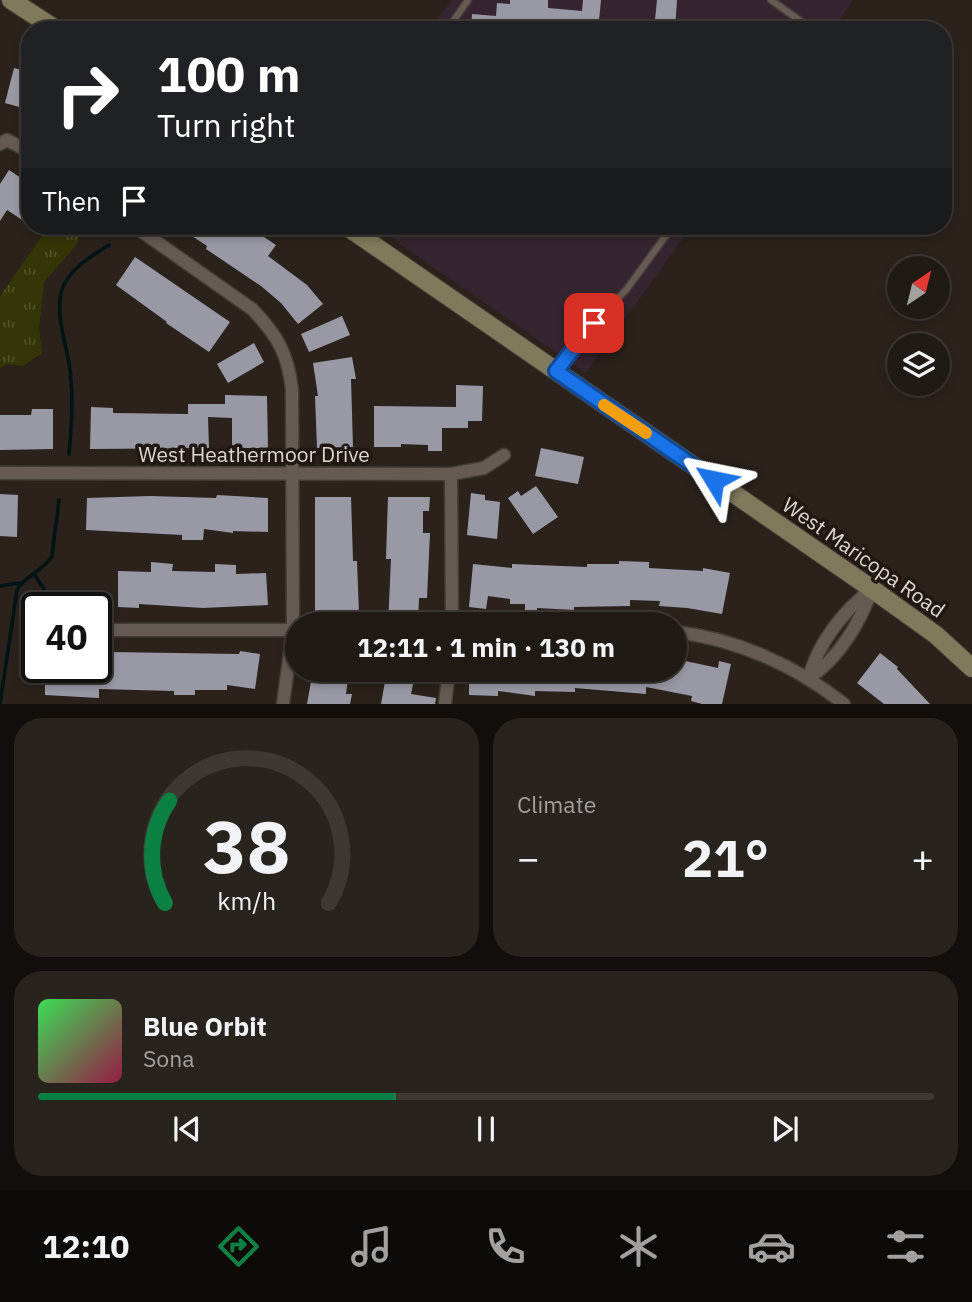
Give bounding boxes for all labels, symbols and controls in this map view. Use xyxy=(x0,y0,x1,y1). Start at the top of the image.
text: 100 m xyxy=(157,42,301,105)
icon: right xyxy=(42,49,133,140)
text: Turn right xyxy=(157,104,295,146)
icon: arrive xyxy=(115,182,153,220)
text: Then xyxy=(42,184,101,218)
north arrow xyxy=(887,256,950,318)
map controls xyxy=(887,256,950,396)
pin xyxy=(564,293,624,353)
icon: arrive xyxy=(575,304,613,342)
button: layers xyxy=(887,333,950,396)
street label: West Heathermoor Drive xyxy=(138,440,370,468)
position arrow xyxy=(677,443,751,517)
street label: West Maricopa Road xyxy=(777,490,951,624)
speed limit sign: 40 xyxy=(21,592,112,683)
text: 12:11 · 1 min · 130 m xyxy=(357,630,615,664)
text: Climate xyxy=(517,789,596,819)
text: 38 xyxy=(203,799,290,894)
text: 21° xyxy=(682,824,769,891)
text: − xyxy=(517,833,540,882)
text: + xyxy=(911,833,934,882)
text: km/h xyxy=(217,884,276,917)
text: Blue Orbit xyxy=(143,1009,267,1043)
text: Sona xyxy=(143,1043,195,1073)
icon: previous xyxy=(168,1110,206,1148)
icon: pause xyxy=(467,1110,505,1148)
icon: next xyxy=(766,1110,804,1148)
icon: directions xyxy=(214,1222,263,1271)
icon: music xyxy=(347,1222,396,1271)
icon: phone xyxy=(481,1222,530,1271)
icon: climate xyxy=(614,1222,663,1271)
icon: car xyxy=(747,1222,796,1271)
icon: filters xyxy=(881,1222,930,1271)
text: 12:10 xyxy=(42,1225,130,1267)

